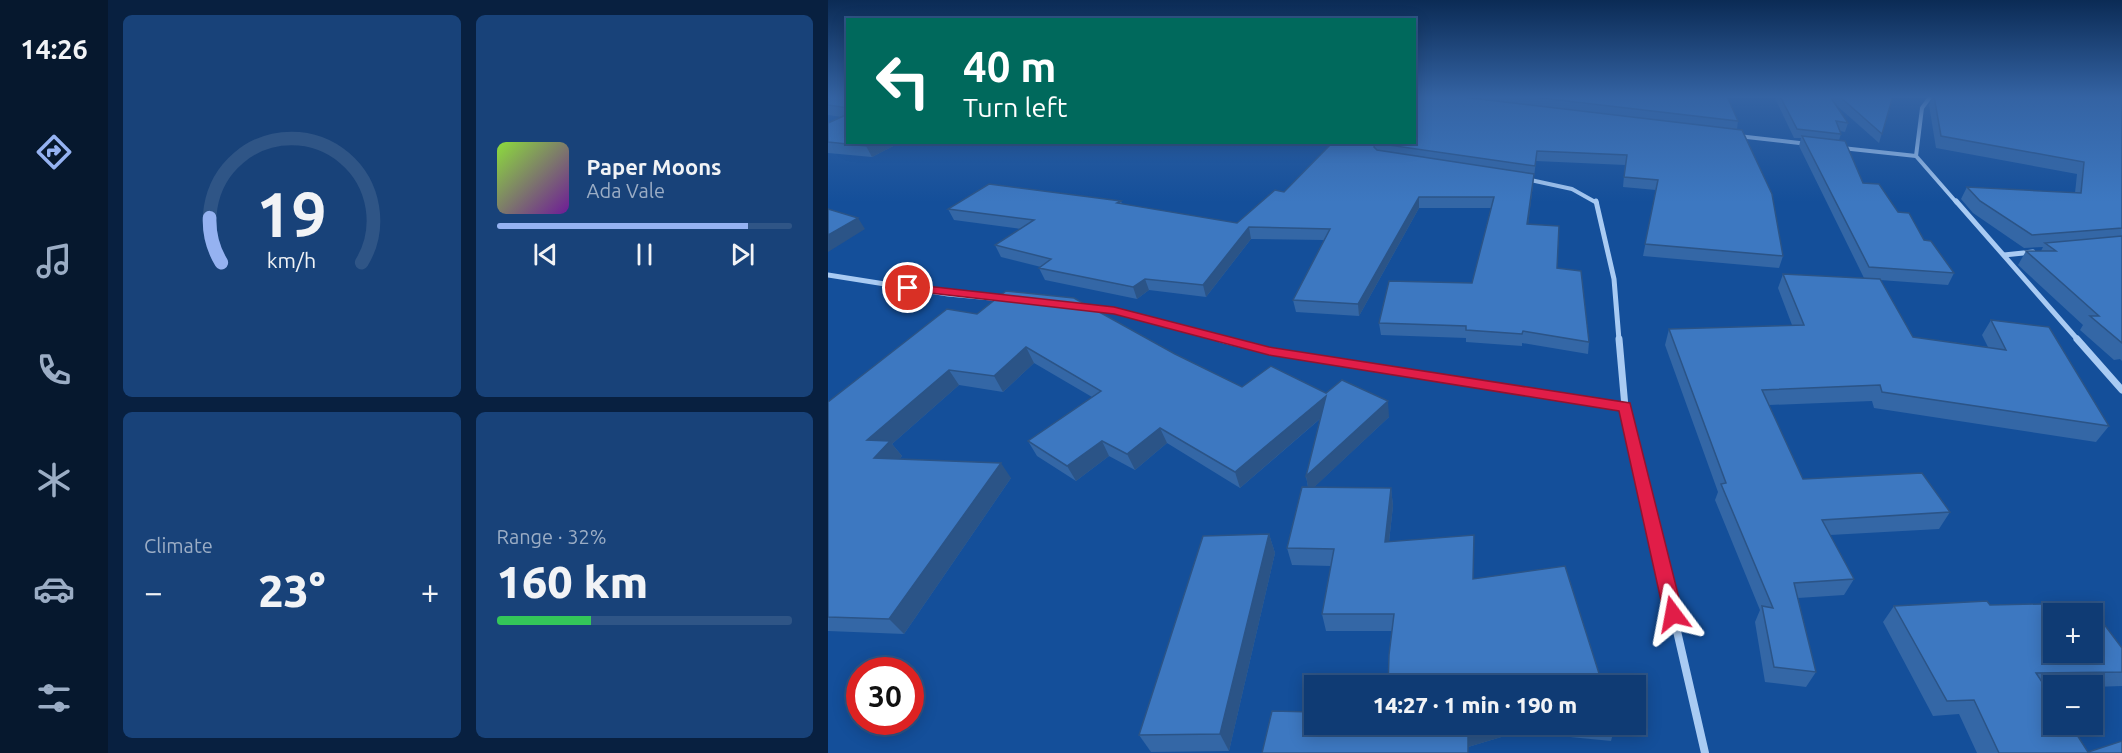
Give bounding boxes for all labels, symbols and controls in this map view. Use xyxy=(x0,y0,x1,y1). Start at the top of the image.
text: 14:26 xyxy=(20,34,88,64)
icon: left xyxy=(864,42,942,120)
text: 40 m xyxy=(963,43,1057,90)
text: Turn left xyxy=(963,92,1067,122)
icon: directions xyxy=(33,131,75,173)
text: Paper Moons xyxy=(587,154,721,179)
text: 19 xyxy=(257,179,327,249)
text: Ada Vale xyxy=(587,179,665,202)
icon: previous xyxy=(529,238,562,271)
icon: pause xyxy=(628,238,661,271)
icon: next xyxy=(726,238,759,271)
icon: music xyxy=(33,240,75,282)
text: km/h xyxy=(267,249,316,273)
pin xyxy=(882,262,933,313)
icon: arrive xyxy=(891,271,924,304)
icon: phone xyxy=(33,349,75,391)
icon: climate xyxy=(33,459,75,501)
text: Range · 32% xyxy=(497,525,607,548)
text: Climate xyxy=(144,534,213,557)
text: 160 km xyxy=(497,556,648,607)
text: 23° xyxy=(258,565,325,616)
icon: car xyxy=(33,568,75,610)
text: − xyxy=(144,573,163,610)
text: + xyxy=(421,573,439,610)
position arrow xyxy=(1641,582,1705,646)
map controls xyxy=(2043,603,2103,735)
button: + xyxy=(2043,603,2103,663)
speed limit sign: 30 xyxy=(846,657,924,735)
button: − xyxy=(2043,675,2103,735)
icon: filters xyxy=(33,677,75,719)
text: 14:27 · 1 min · 190 m xyxy=(1373,692,1577,717)

